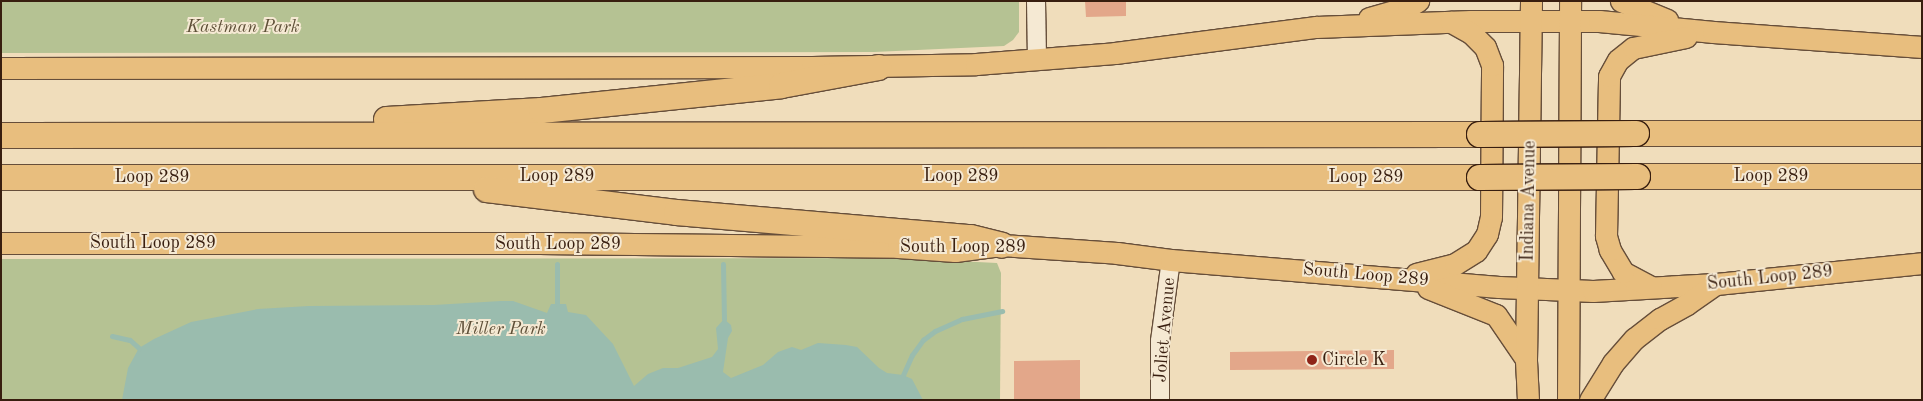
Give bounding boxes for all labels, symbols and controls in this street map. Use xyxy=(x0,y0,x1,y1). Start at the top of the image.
park label: Kastman Park xyxy=(186,16,300,38)
street label: Indiana Avenue xyxy=(1517,140,1541,262)
street label: Loop 289 xyxy=(519,165,595,187)
street label: Loop 289 xyxy=(923,165,999,187)
street label: Loop 289 xyxy=(1733,165,1809,187)
street label: Loop 289 xyxy=(114,166,190,188)
street label: Loop 289 xyxy=(1328,166,1404,188)
street label: South Loop 289 xyxy=(90,232,216,254)
street label: South Loop 289 xyxy=(495,233,621,255)
street label: South Loop 289 xyxy=(900,236,1026,258)
street label: South Loop 289 xyxy=(1302,259,1430,291)
street label: South Loop 289 xyxy=(1706,261,1834,295)
street label: Joliet Avenue xyxy=(1150,277,1180,383)
park label: Miller Park xyxy=(456,318,546,340)
place label: Circle K xyxy=(1322,349,1386,371)
marker: Circle K xyxy=(1306,354,1318,366)

